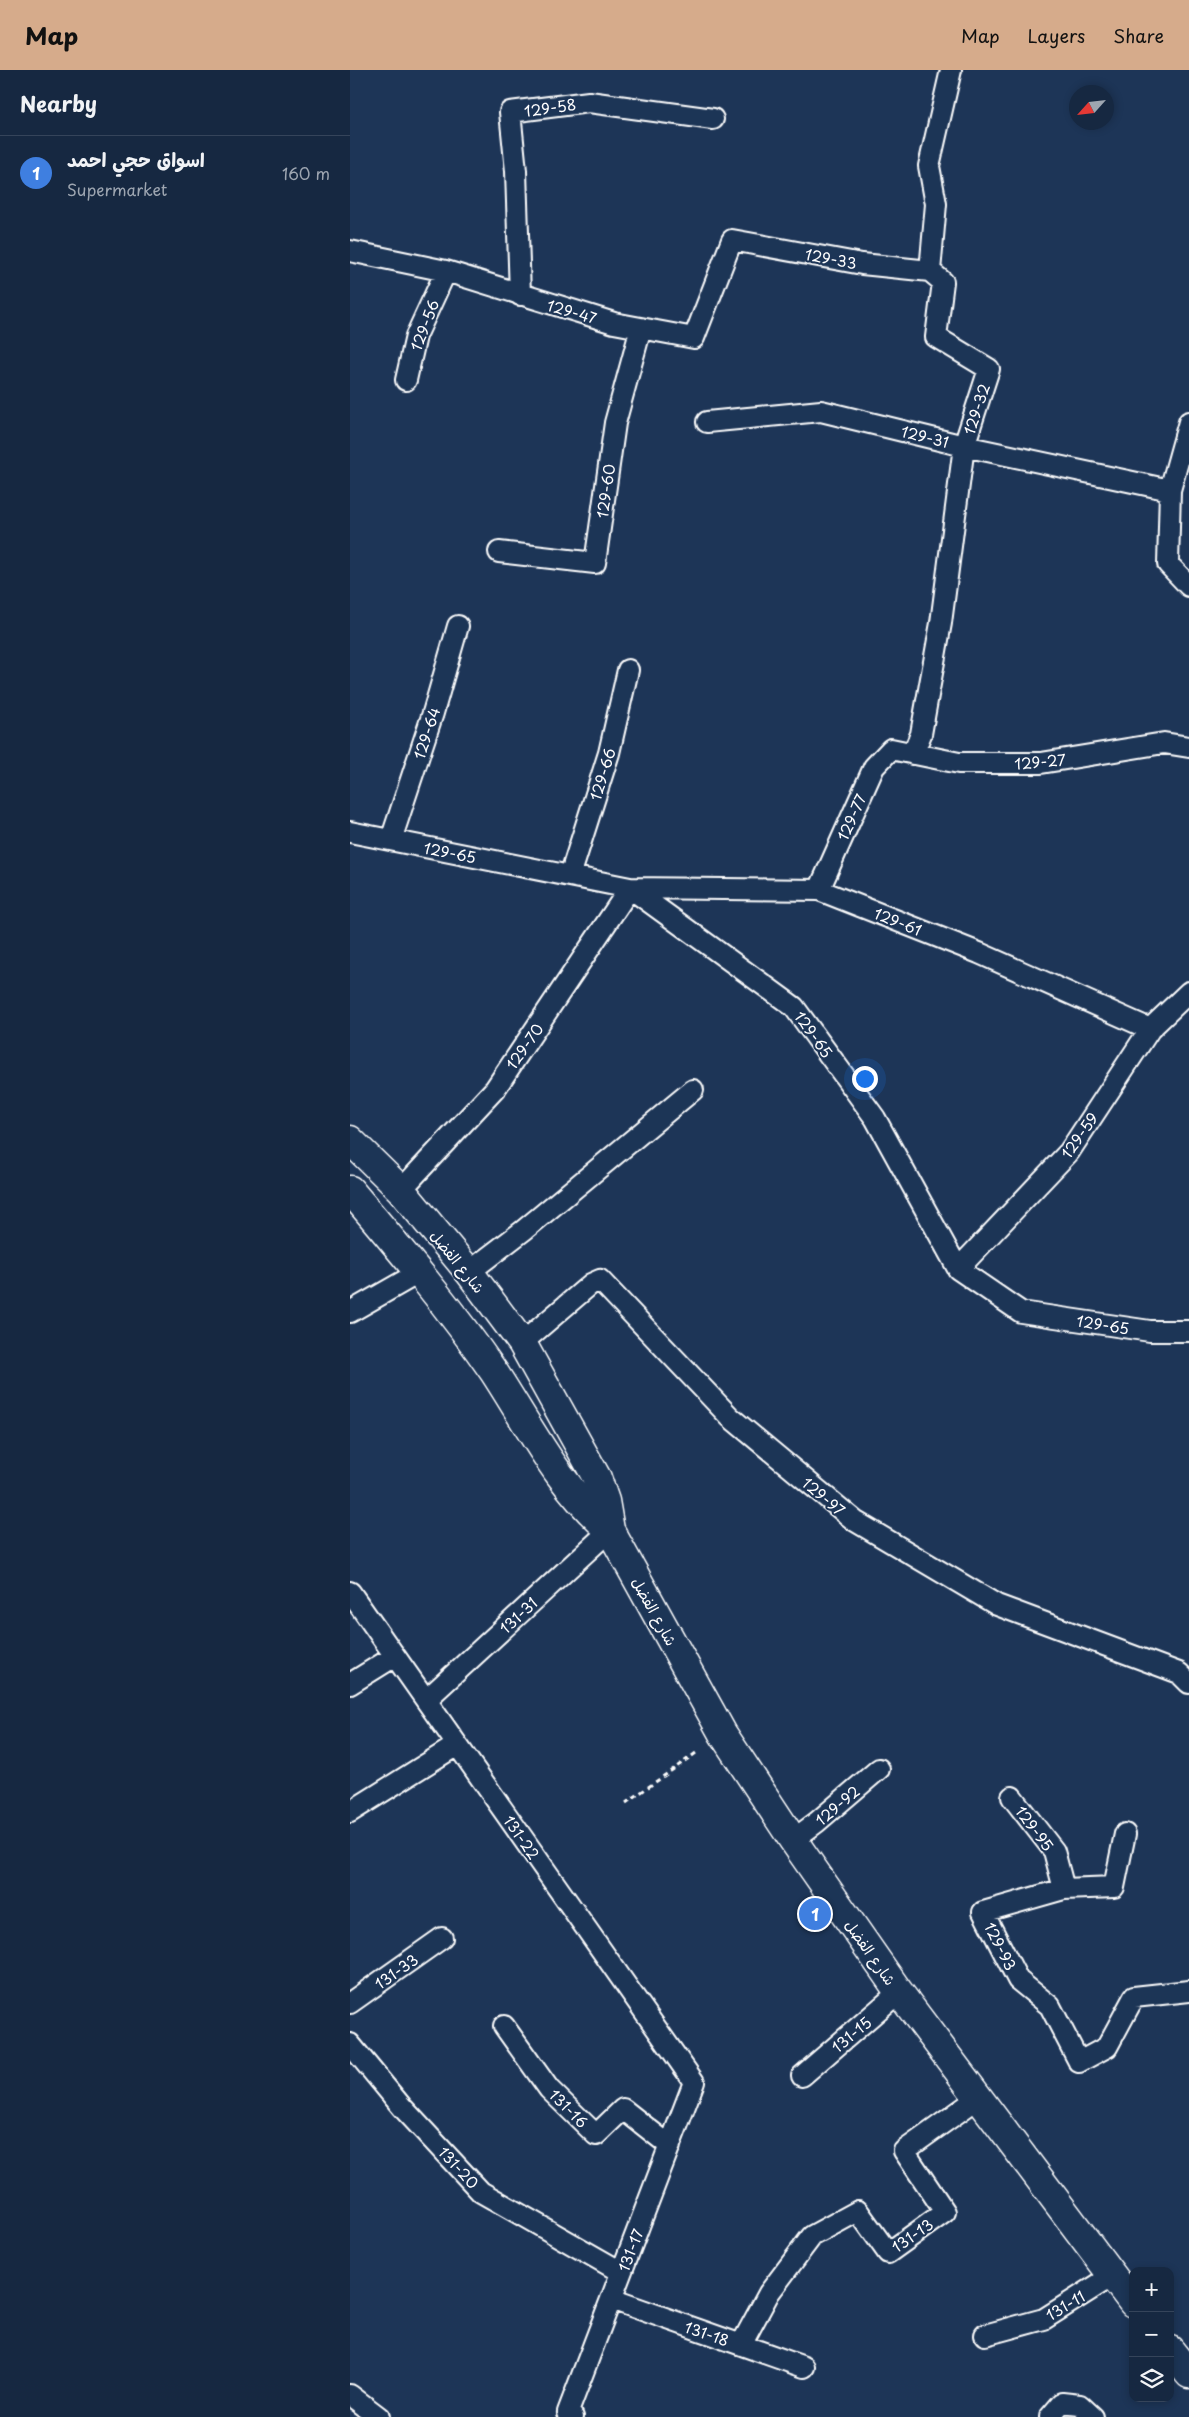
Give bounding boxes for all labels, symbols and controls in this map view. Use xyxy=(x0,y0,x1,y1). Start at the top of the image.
text: Map xyxy=(25,17,78,53)
text: Map xyxy=(961,22,1000,49)
text: Layers xyxy=(1028,22,1085,49)
text: Share xyxy=(1113,22,1164,49)
north arrow xyxy=(1069,85,1114,130)
text: Nearby xyxy=(20,87,97,119)
street label: 129-58 xyxy=(523,92,577,122)
text: اسواق حجي احمد xyxy=(67,145,205,173)
text: 1 xyxy=(32,161,40,185)
text: 160 m xyxy=(282,161,330,185)
text: Supermarket xyxy=(67,177,167,201)
street label: 129-33 xyxy=(803,242,859,274)
street label: 129-47 xyxy=(544,293,600,329)
street label: 129-56 xyxy=(404,296,444,354)
street label: 129-32 xyxy=(957,380,995,438)
street label: 129-31 xyxy=(899,419,951,453)
street label: 129-60 xyxy=(590,462,620,520)
street label: 129-64 xyxy=(407,704,445,762)
street label: 129-66 xyxy=(583,745,621,803)
street label: 129-27 xyxy=(1013,747,1067,775)
street label: 129-77 xyxy=(830,790,872,844)
street label: 129-65 xyxy=(422,836,478,868)
street label: 129-61 xyxy=(871,901,925,941)
street label: 129-65 xyxy=(789,1006,839,1062)
street label: 129-70 xyxy=(500,1018,548,1074)
your location xyxy=(852,1066,878,1092)
street label: 129-59 xyxy=(1055,1107,1103,1163)
street label: شارع الفضل xyxy=(425,1224,491,1298)
street label: 129-65 xyxy=(1075,1309,1131,1339)
street label: 129-97 xyxy=(797,1471,851,1521)
street label: شارع الفضل xyxy=(627,1572,683,1650)
street label: 131-31 xyxy=(494,1591,542,1639)
street label: 129-92 xyxy=(810,1779,864,1831)
street label: 129-95 xyxy=(1010,1801,1060,1855)
street label: 131-22 xyxy=(498,1810,546,1864)
pin: 1 xyxy=(799,1895,831,1933)
street label: شارع الفضل xyxy=(840,1914,902,1990)
street label: 129-93 xyxy=(979,1918,1023,1974)
street label: 131-33 xyxy=(369,1948,423,1994)
street label: 131-15 xyxy=(826,2010,876,2058)
street label: 131-16 xyxy=(544,2083,594,2133)
street label: 131-20 xyxy=(433,2141,485,2193)
street label: 131-13 xyxy=(886,2212,938,2258)
street label: 131-17 xyxy=(611,2225,649,2275)
map controls xyxy=(1129,2267,1174,2402)
button: + xyxy=(1129,2267,1174,2312)
street label: 131-11 xyxy=(1041,2284,1089,2326)
button: − xyxy=(1129,2312,1174,2357)
street label: 131-18 xyxy=(682,2315,732,2351)
button: layers xyxy=(1129,2357,1174,2402)

